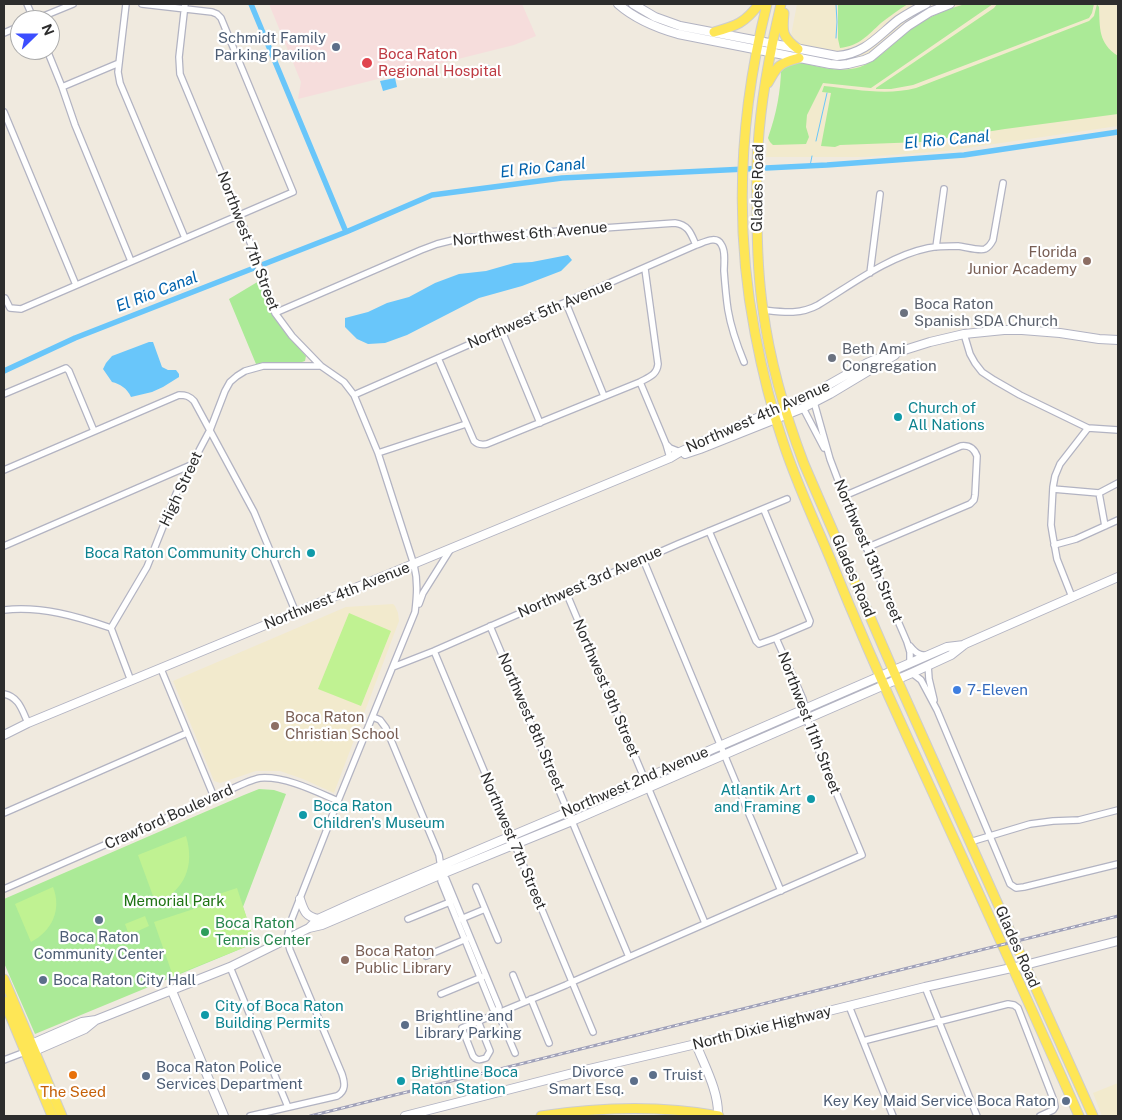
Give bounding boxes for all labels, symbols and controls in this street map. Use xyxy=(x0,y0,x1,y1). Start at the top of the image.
north arrow xyxy=(10,10,60,60)
text: N xyxy=(39,22,57,38)
place label: Schmidt Family Parking Pavilion xyxy=(214,29,326,64)
marker: Schmidt Family Parking Pavilion xyxy=(330,41,342,53)
place label: Boca Raton Regional Hospital xyxy=(378,45,502,80)
marker: Boca Raton Regional Hospital xyxy=(360,56,374,70)
water label: El Rio Canal xyxy=(903,127,991,153)
street label: Glades Road xyxy=(748,144,768,232)
water label: El Rio Canal xyxy=(499,154,587,182)
street label: Northwest 7th Street xyxy=(213,169,283,313)
street label: Northwest 6th Avenue xyxy=(452,218,608,250)
place label: Florida Junior Academy xyxy=(967,243,1077,278)
marker: Florida Junior Academy xyxy=(1081,255,1093,267)
water label: El Rio Canal xyxy=(113,268,201,316)
street label: Northwest 5th Avenue xyxy=(465,275,615,353)
place label: Boca Raton Spanish SDA Church xyxy=(914,295,1058,330)
marker: Boca Raton Spanish SDA Church xyxy=(898,307,910,319)
place label: Beth Ami Congregation xyxy=(842,340,937,375)
marker: Beth Ami Congregation xyxy=(826,352,838,364)
street label: Northwest 4th Avenue xyxy=(683,377,833,457)
place label: Church of All Nations xyxy=(908,399,985,434)
marker: Church of All Nations xyxy=(892,411,904,423)
street label: High Street xyxy=(156,449,206,529)
street label: Northwest 13th Street xyxy=(830,477,906,625)
street label: Glades Road xyxy=(828,532,878,620)
street label: Northwest 3rd Avenue xyxy=(515,542,665,622)
place label: Boca Raton Community Church xyxy=(84,544,301,562)
marker: Boca Raton Community Church xyxy=(305,547,317,559)
street label: Northwest 4th Avenue xyxy=(262,559,412,633)
street label: Northwest 9th Street xyxy=(569,616,643,760)
street label: Northwest 11th Street xyxy=(774,649,844,797)
street label: Northwest 8th Street xyxy=(494,650,568,794)
place label: 7-Eleven xyxy=(967,681,1028,699)
marker: 7-Eleven xyxy=(951,684,963,696)
place label: Boca Raton Christian School xyxy=(285,708,399,743)
marker: Boca Raton Christian School xyxy=(269,720,281,732)
street label: Northwest 2nd Avenue xyxy=(559,743,711,821)
street label: Northwest 7th Street xyxy=(476,770,550,912)
street label: Crawford Boulevard xyxy=(102,781,236,853)
place label: Atlantik Art and Framing xyxy=(714,781,801,816)
marker: Atlantik Art and Framing xyxy=(805,793,817,805)
place label: Boca Raton Children's Museum xyxy=(313,797,445,832)
marker: Boca Raton Children's Museum xyxy=(297,809,309,821)
park label: Memorial Park xyxy=(123,892,225,910)
street label: Glades Road xyxy=(991,903,1043,991)
marker: Boca Raton Community Center xyxy=(93,914,105,926)
place label: Boca Raton Tennis Center xyxy=(215,914,311,949)
marker: Boca Raton Tennis Center xyxy=(199,926,211,938)
place label: Boca Raton Community Center xyxy=(34,928,164,963)
place label: Boca Raton Public Library xyxy=(355,942,452,977)
marker: Boca Raton Public Library xyxy=(339,954,351,966)
place label: Boca Raton City Hall xyxy=(53,971,196,989)
marker: Boca Raton City Hall xyxy=(37,974,49,986)
place label: City of Boca Raton Building Permits xyxy=(215,997,344,1032)
street label: North Dixie Highway xyxy=(691,1002,833,1054)
place label: Brightline and Library Parking xyxy=(415,1007,522,1042)
marker: City of Boca Raton Building Permits xyxy=(199,1009,211,1021)
marker: Brightline and Library Parking xyxy=(399,1019,411,1031)
place label: Boca Raton Police Services Department xyxy=(156,1058,303,1093)
place label: Brightline Boca Raton Station xyxy=(411,1063,518,1098)
place label: Divorce Smart Esq. xyxy=(549,1063,624,1098)
place label: Truist xyxy=(663,1066,703,1084)
marker: The Seed xyxy=(67,1069,79,1081)
marker: Truist xyxy=(647,1069,659,1081)
marker: Boca Raton Police Services Department xyxy=(140,1070,152,1082)
marker: Brightline Boca Raton Station xyxy=(395,1075,407,1087)
marker: Divorce Smart Esq. xyxy=(628,1075,640,1087)
place label: The Seed xyxy=(40,1083,106,1101)
place label: Key Key Maid Service Boca Raton xyxy=(823,1092,1056,1110)
marker: Key Key Maid Service Boca Raton xyxy=(1060,1095,1072,1107)

